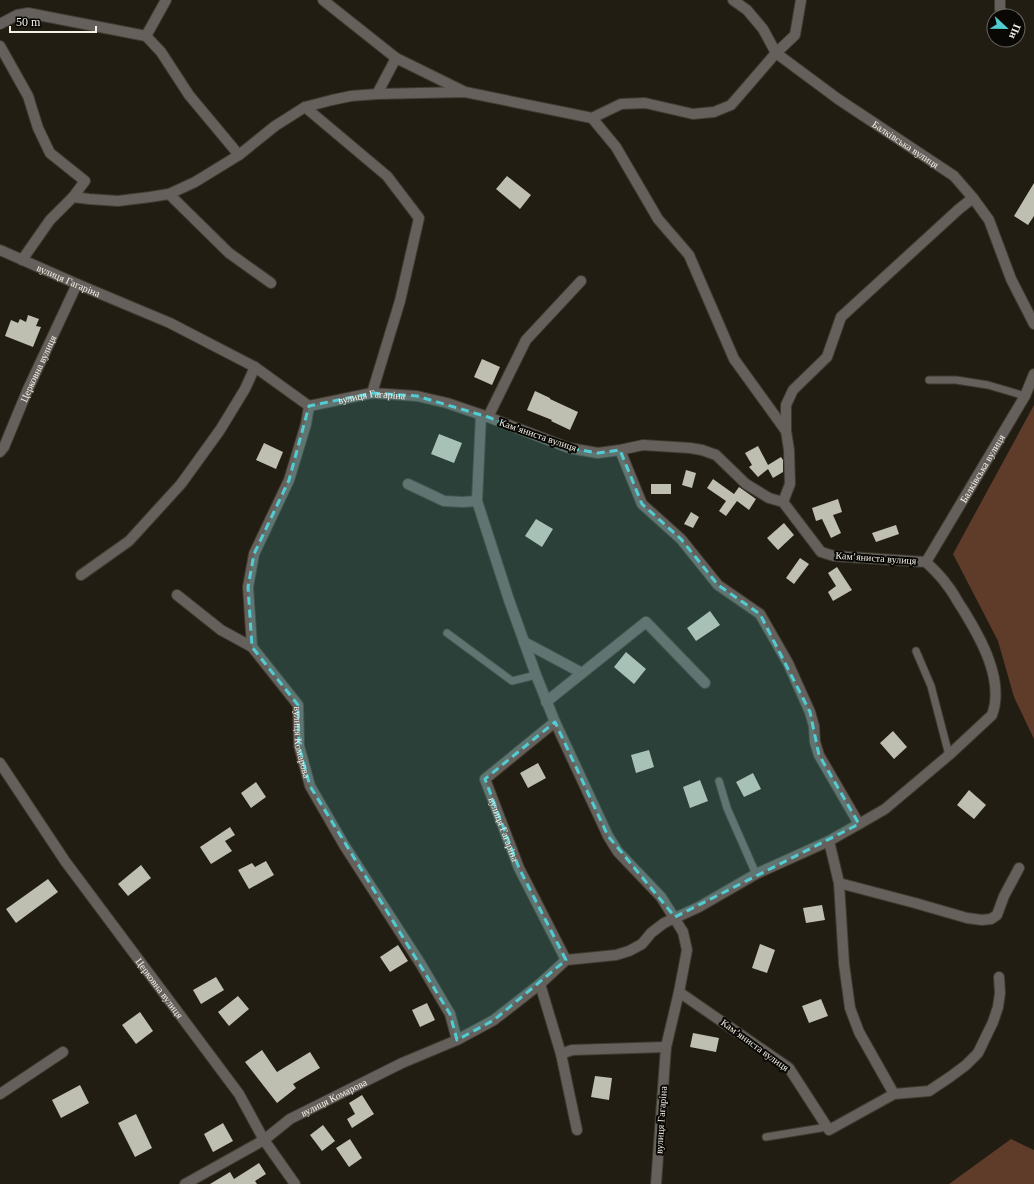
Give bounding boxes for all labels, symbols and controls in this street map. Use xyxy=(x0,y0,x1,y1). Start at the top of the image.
scale bar xyxy=(10,8,96,34)
north arrow xyxy=(986,8,1026,48)
text: 50 m xyxy=(16,15,41,29)
text: Пн xyxy=(1007,23,1024,42)
street label: Балківська вулиця xyxy=(871,118,942,170)
street label: вулиця Гагаріна xyxy=(35,262,102,299)
street label: Церковна вулиця xyxy=(18,333,58,403)
street label: вулиця Гагаріна xyxy=(337,387,406,405)
street label: Камʼяниста вулиця xyxy=(498,417,578,454)
street label: Балківська вулиця xyxy=(957,432,1007,505)
street label: Камʼяниста вулиця xyxy=(835,550,917,566)
street label: вулиця Комарова xyxy=(293,706,313,780)
street label: вулиця Гагаріна xyxy=(487,795,522,863)
street label: Церковна вулиця xyxy=(134,956,186,1021)
street label: Камʼяниста вулиця xyxy=(719,1017,791,1073)
street label: вулиця Комарова xyxy=(299,1076,369,1118)
street label: вулиця Гагаріна xyxy=(653,1085,669,1154)

